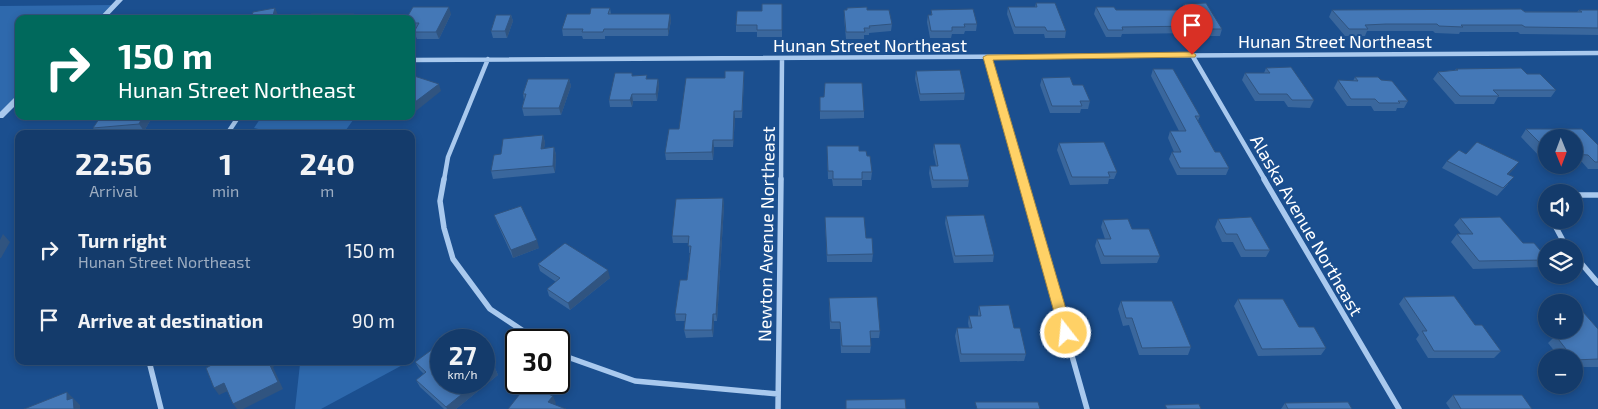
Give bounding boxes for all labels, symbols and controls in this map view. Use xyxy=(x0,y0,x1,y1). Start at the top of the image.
pin xyxy=(1171,4,1213,55)
icon: arrive xyxy=(1178,11,1206,39)
street label: Hunan Street Northeast xyxy=(1238,30,1432,52)
text: 150 m xyxy=(118,34,213,76)
street label: Hunan Street Northeast xyxy=(773,34,967,56)
icon: right xyxy=(35,35,100,100)
text: Hunan Street Northeast xyxy=(118,76,355,102)
street label: Newton Avenue Northeast xyxy=(753,126,779,342)
north arrow xyxy=(1538,129,1582,174)
map controls xyxy=(1538,129,1583,394)
street label: Alaska Avenue Northeast xyxy=(1246,131,1368,320)
text: 22:56 xyxy=(75,145,152,181)
text: 1 xyxy=(219,145,232,181)
text: 240 xyxy=(299,145,355,181)
text: Arrival xyxy=(89,181,138,200)
text: min xyxy=(212,181,239,200)
text: m xyxy=(320,181,334,200)
button: sound xyxy=(1538,184,1583,229)
text: Turn right xyxy=(78,229,166,252)
icon: right xyxy=(35,236,63,264)
text: 150 m xyxy=(345,239,395,262)
button: layers xyxy=(1538,239,1583,284)
text: Hunan Street Northeast xyxy=(78,252,251,271)
button: + xyxy=(1538,294,1583,339)
icon: arrive xyxy=(35,306,63,334)
position arrow xyxy=(1039,306,1091,358)
text: Arrive at destination xyxy=(78,309,263,332)
text: 90 m xyxy=(352,309,395,332)
speed limit sign: 30 xyxy=(505,329,570,394)
text: 27 xyxy=(449,340,476,370)
button: − xyxy=(1538,349,1583,394)
text: km/h xyxy=(448,367,477,381)

